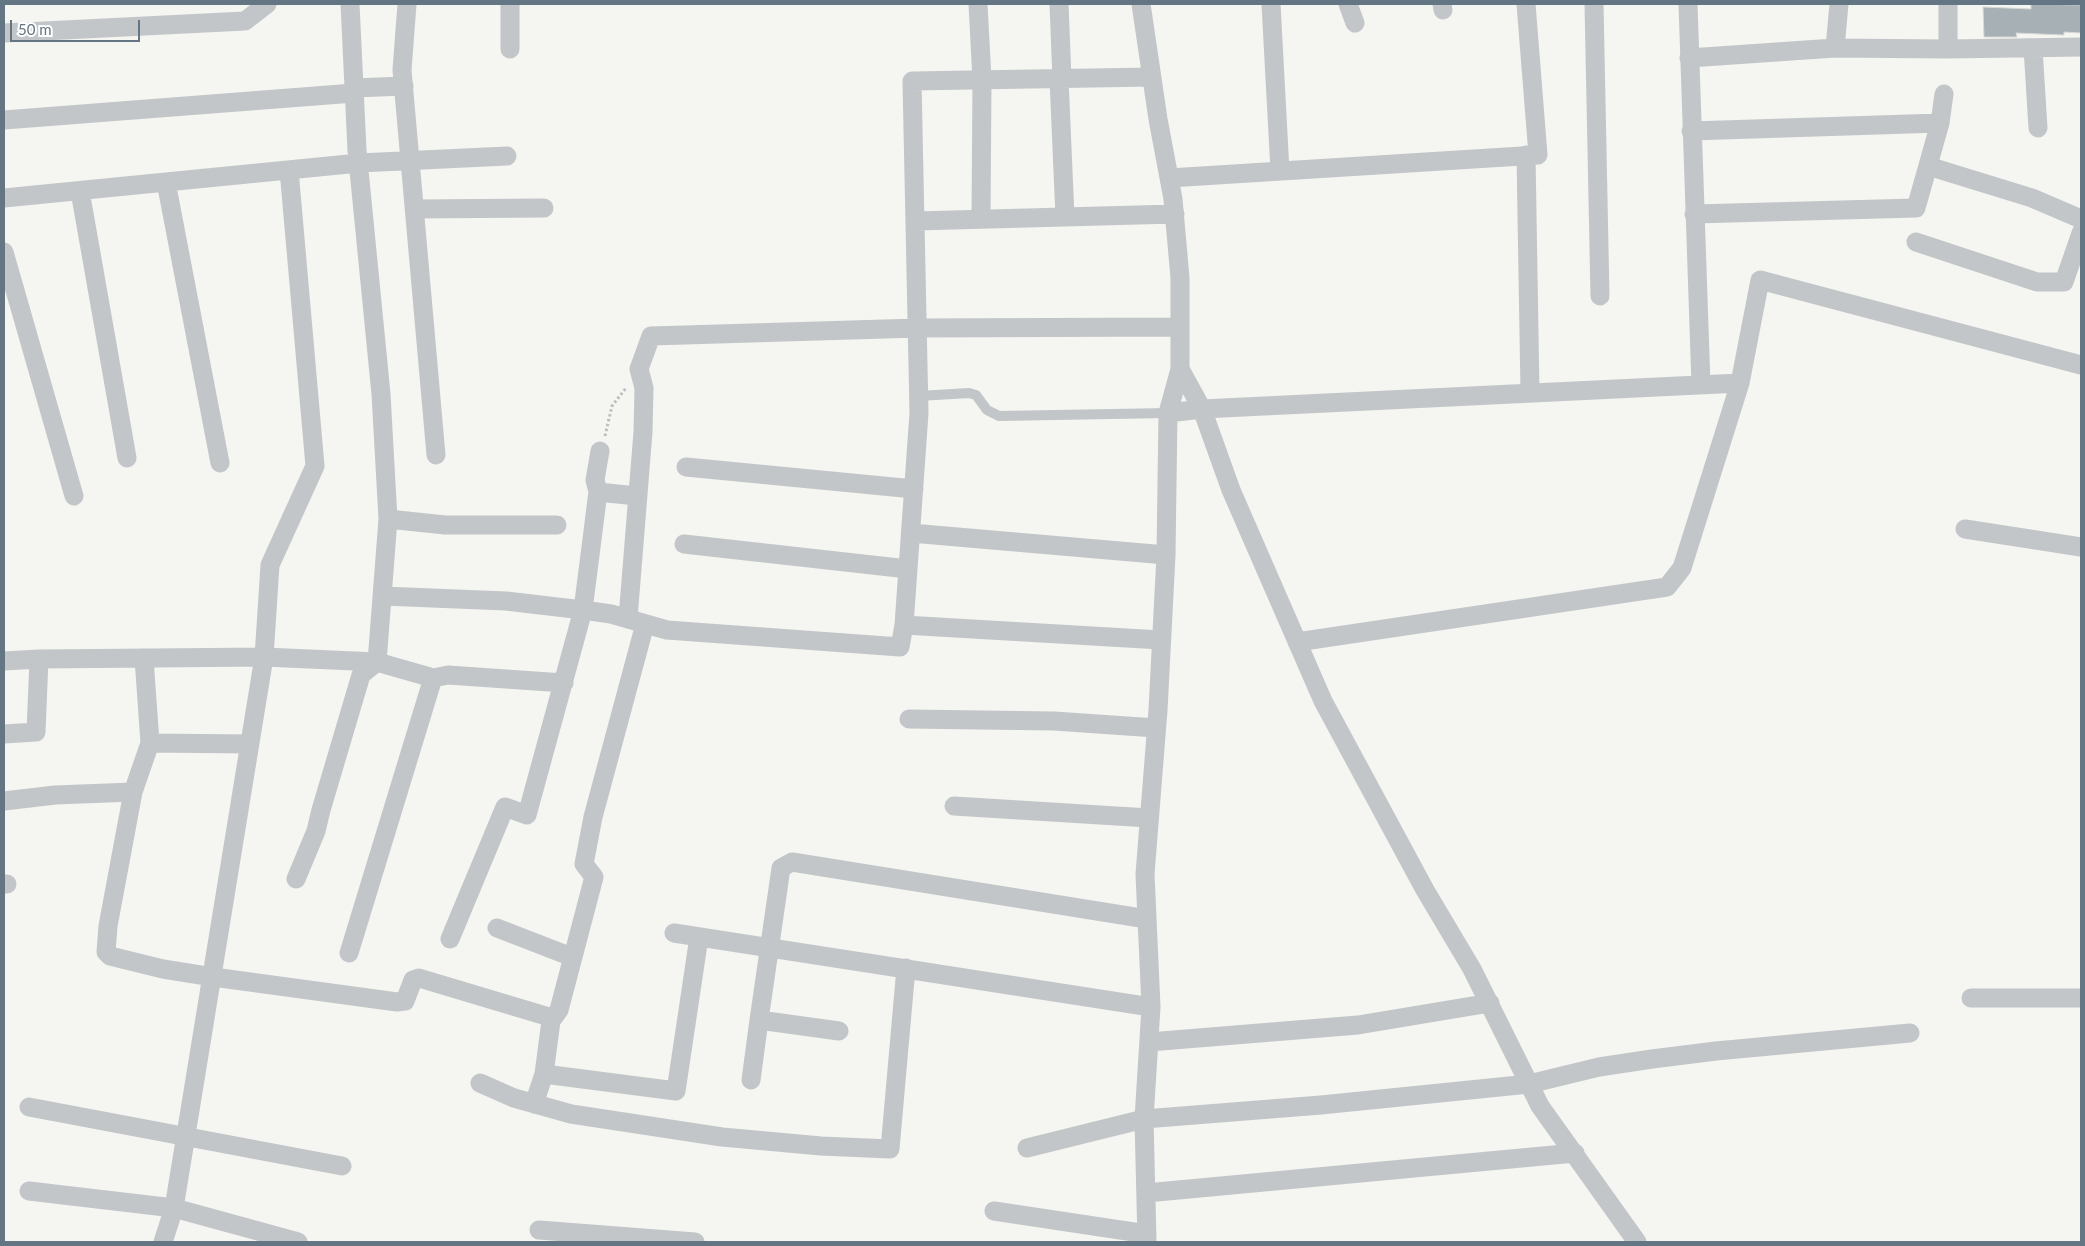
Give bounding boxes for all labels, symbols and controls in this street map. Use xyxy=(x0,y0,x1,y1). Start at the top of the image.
scale bar xyxy=(12,10,142,42)
text: 50 m xyxy=(18,20,52,38)

